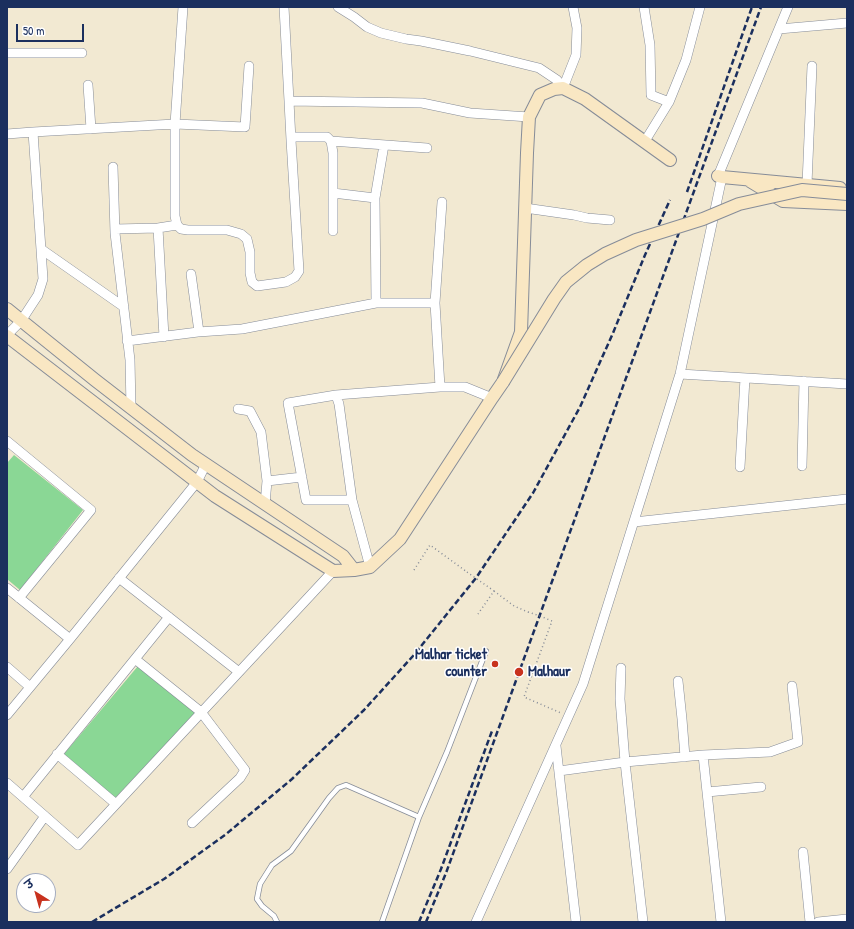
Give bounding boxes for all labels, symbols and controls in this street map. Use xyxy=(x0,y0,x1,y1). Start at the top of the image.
scale bar xyxy=(18,16,86,42)
text: 50 m xyxy=(23,22,44,39)
place label: Malhar ticket counter xyxy=(415,646,487,681)
marker: Malhar ticket counter xyxy=(490,659,500,669)
place label: Malhaur xyxy=(528,663,571,681)
marker: Malhaur xyxy=(513,666,525,678)
north arrow xyxy=(16,873,56,913)
text: उ xyxy=(22,876,37,892)

